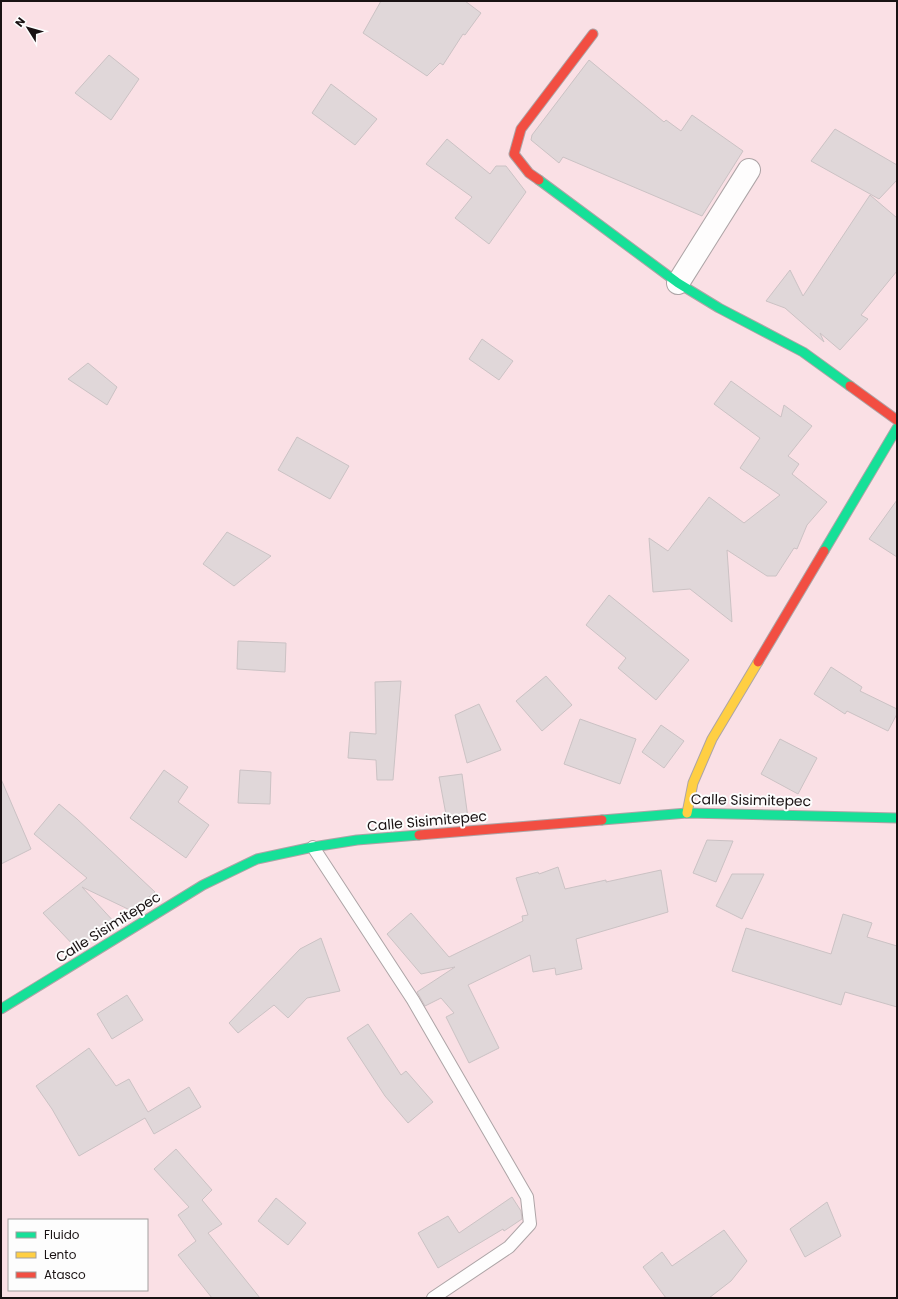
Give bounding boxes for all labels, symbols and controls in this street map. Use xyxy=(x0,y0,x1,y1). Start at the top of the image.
north arrow xyxy=(8,8,48,48)
text: N xyxy=(11,14,29,30)
street label: Calle Sisimitepec xyxy=(691,789,811,811)
street label: Calle Sisimitepec xyxy=(366,806,488,836)
street label: Calle Sisimitepec xyxy=(52,887,164,967)
legend xyxy=(8,1219,148,1291)
text: Fluido xyxy=(44,1226,80,1243)
text: Lento xyxy=(44,1246,77,1263)
text: Atasco xyxy=(44,1266,86,1283)

